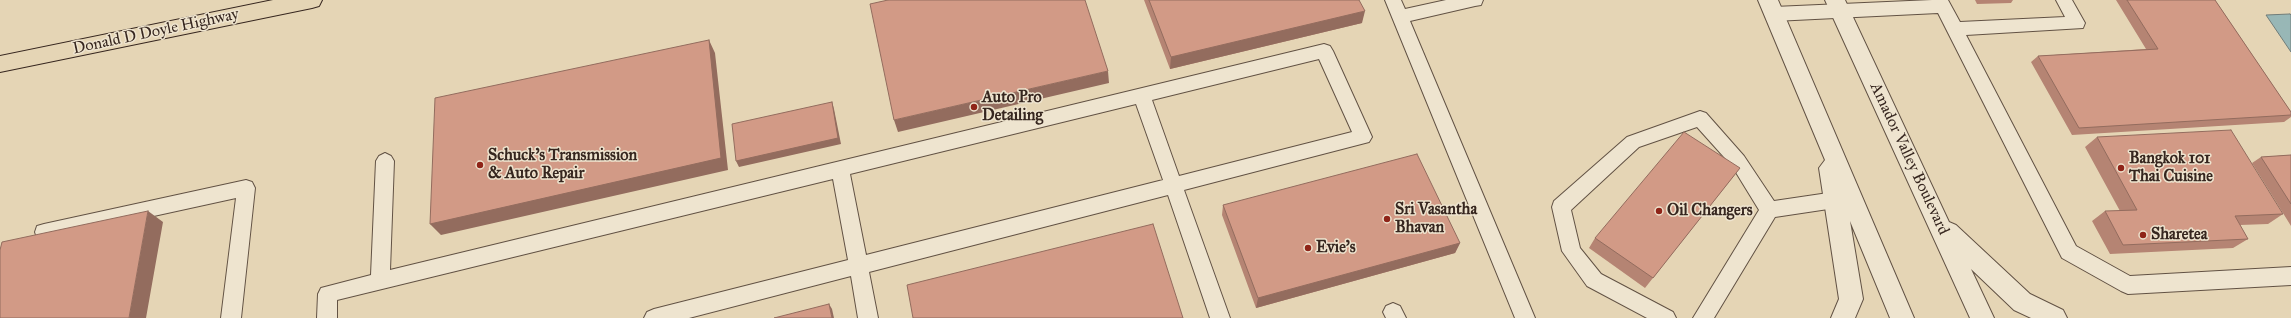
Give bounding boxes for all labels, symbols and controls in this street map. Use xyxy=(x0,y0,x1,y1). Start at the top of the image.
street label: Donald D Doyle Highway xyxy=(71,5,241,59)
street label: Amador Valley Boulevard xyxy=(1865,80,1953,238)
place label: Auto Pro Detailing xyxy=(982,88,1043,126)
marker: Auto Pro Detailing xyxy=(969,102,979,112)
place label: Schuck’s Transmission & Auto Repair xyxy=(488,146,637,184)
place label: Bangkok 101 Thai Cuisine xyxy=(2129,149,2213,187)
marker: Schuck’s Transmission & Auto Repair xyxy=(475,160,485,170)
marker: Bangkok 101 Thai Cuisine xyxy=(2116,163,2126,173)
place label: Sri Vasantha Bhavan xyxy=(1395,200,1477,238)
place label: Oil Changers xyxy=(1667,201,1753,221)
marker: Oil Changers xyxy=(1654,206,1664,216)
marker: Sri Vasantha Bhavan xyxy=(1382,214,1392,224)
place label: Sharetea xyxy=(2151,225,2207,245)
marker: Sharetea xyxy=(2138,230,2148,240)
place label: Evie's xyxy=(1316,238,1356,258)
marker: Evie's xyxy=(1303,243,1313,253)

